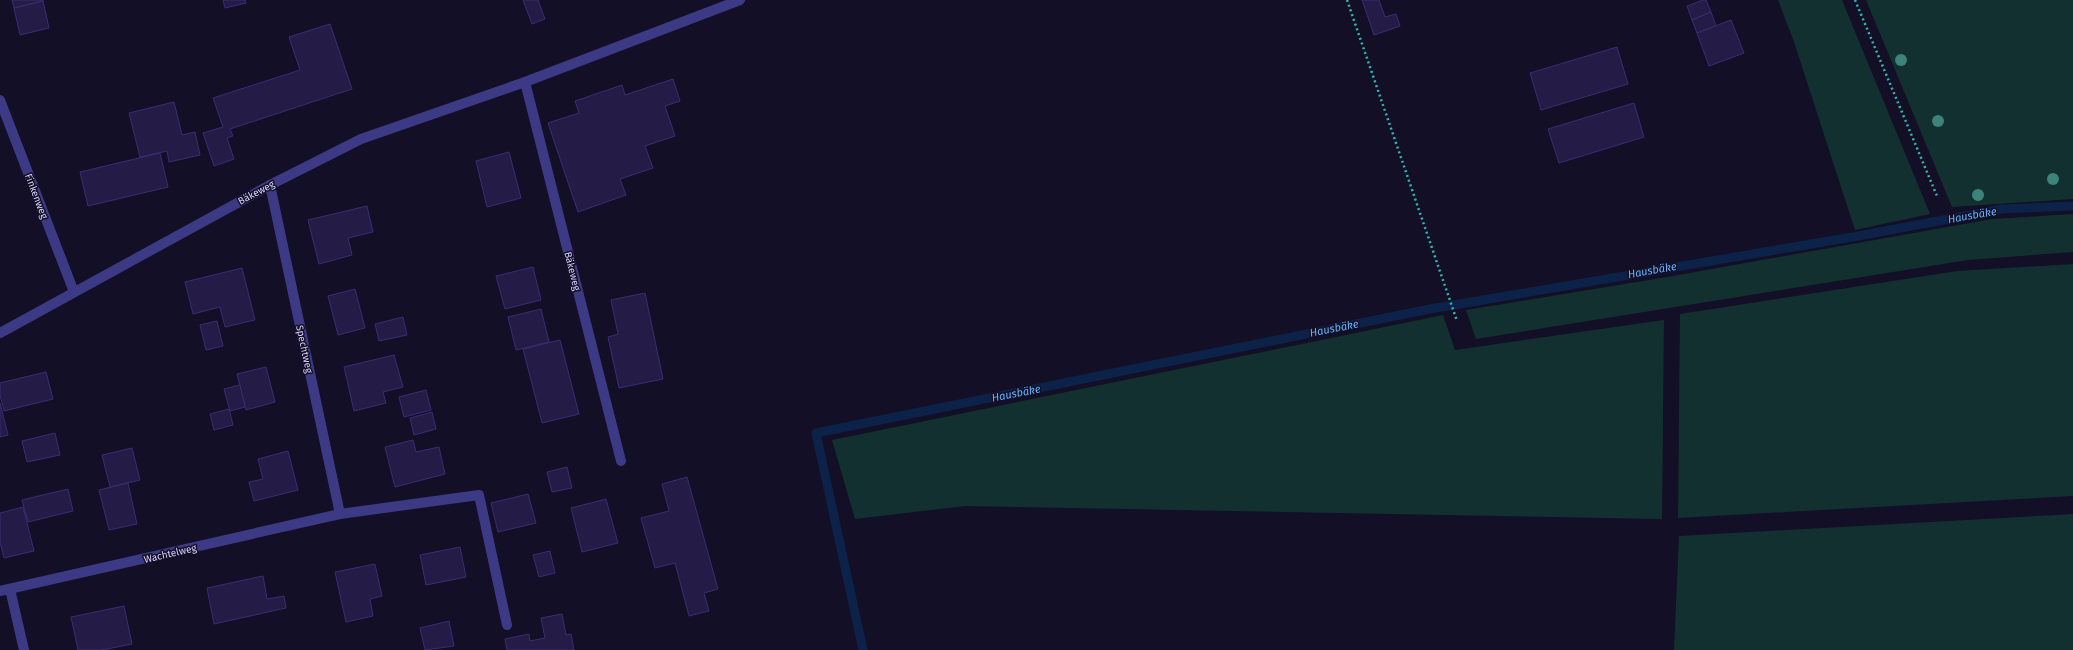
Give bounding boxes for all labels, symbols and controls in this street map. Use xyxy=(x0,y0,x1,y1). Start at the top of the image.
street label: Finkenweg xyxy=(22,172,50,221)
street label: Bäkeweg xyxy=(236,178,278,208)
water label: Hausbäke xyxy=(1947,205,1998,226)
street label: Bäkeweg xyxy=(561,250,583,293)
water label: Hausbäke xyxy=(1627,260,1678,281)
water label: Hausbäke xyxy=(1309,317,1360,340)
street label: Spechtweg xyxy=(293,324,315,375)
water label: Hausbäke xyxy=(991,382,1042,405)
street label: Wachtelweg xyxy=(143,542,199,566)

